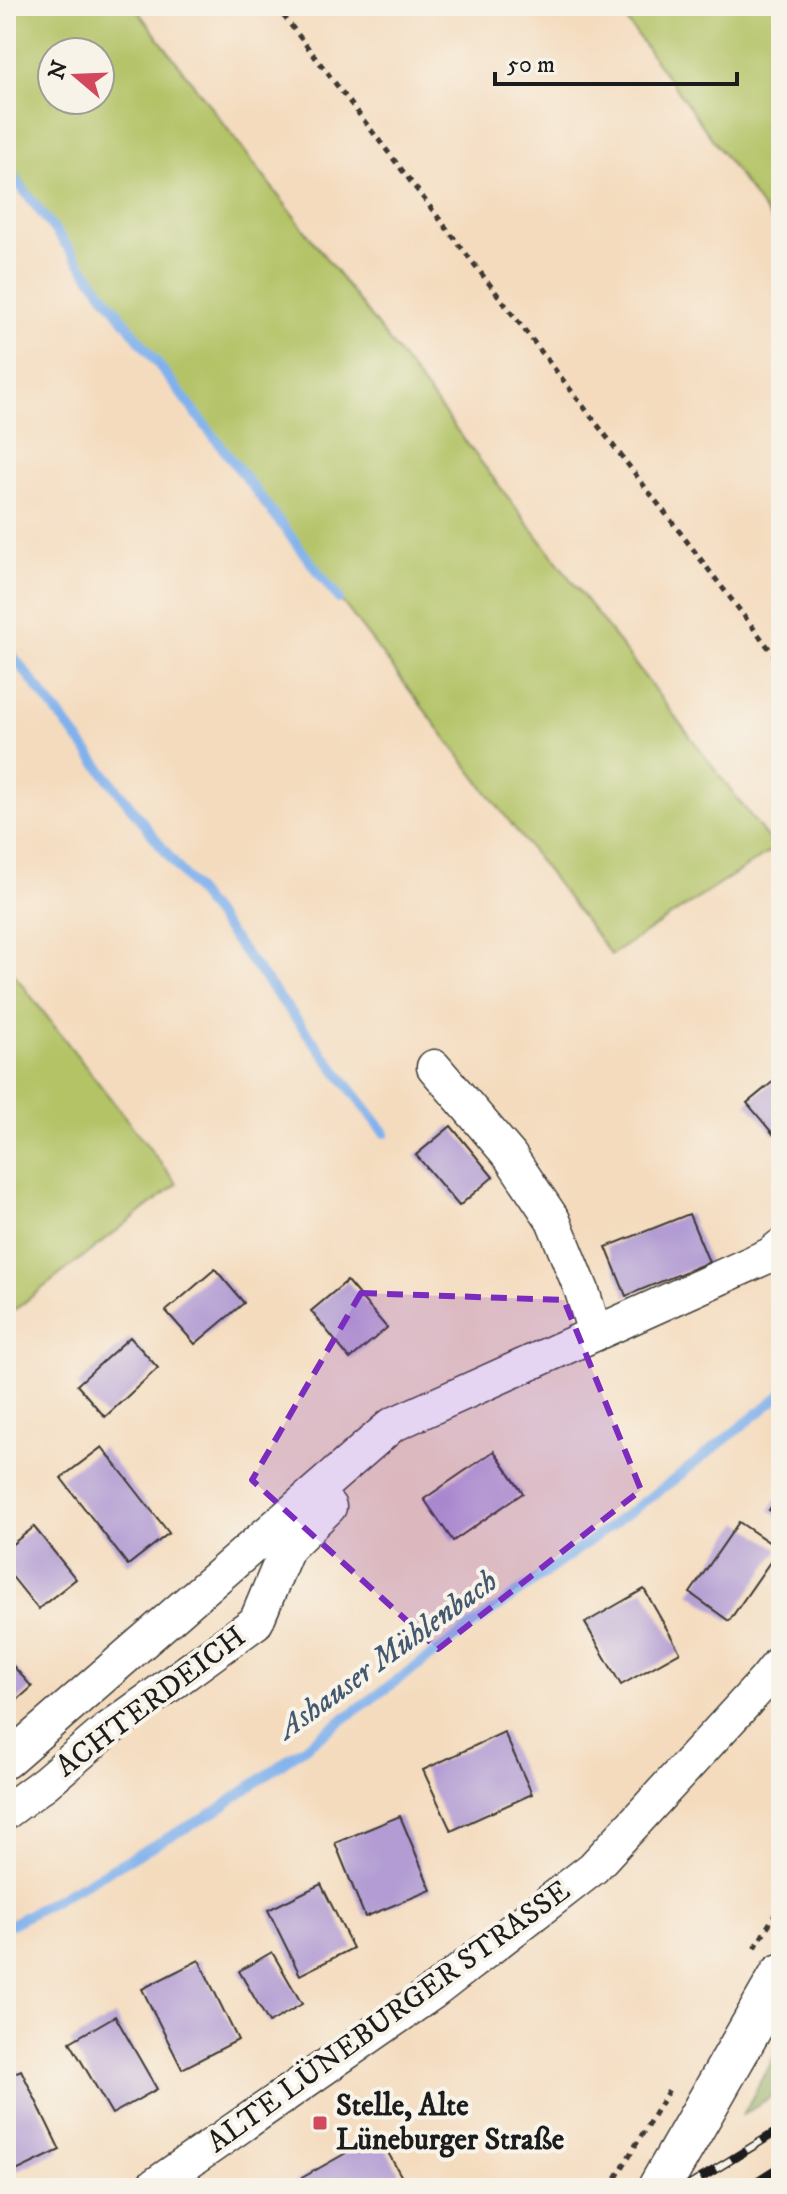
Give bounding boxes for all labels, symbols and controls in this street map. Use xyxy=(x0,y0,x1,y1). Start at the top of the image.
north arrow xyxy=(36,36,116,116)
scale bar xyxy=(495,36,737,86)
text: 50 m xyxy=(507,50,555,80)
text: N xyxy=(43,57,74,83)
water label: Ashauser Mühlenbach xyxy=(268,1562,506,1750)
street label: ACHTERDEICH xyxy=(49,1619,253,1785)
street label: ALTE LÜNEBURGER STRASSE xyxy=(199,1871,578,2161)
place label: Stelle, Alte Lüneburger Straße xyxy=(336,2088,565,2159)
marker: Stelle, Alte Lüneburger Straße xyxy=(311,2114,329,2132)

